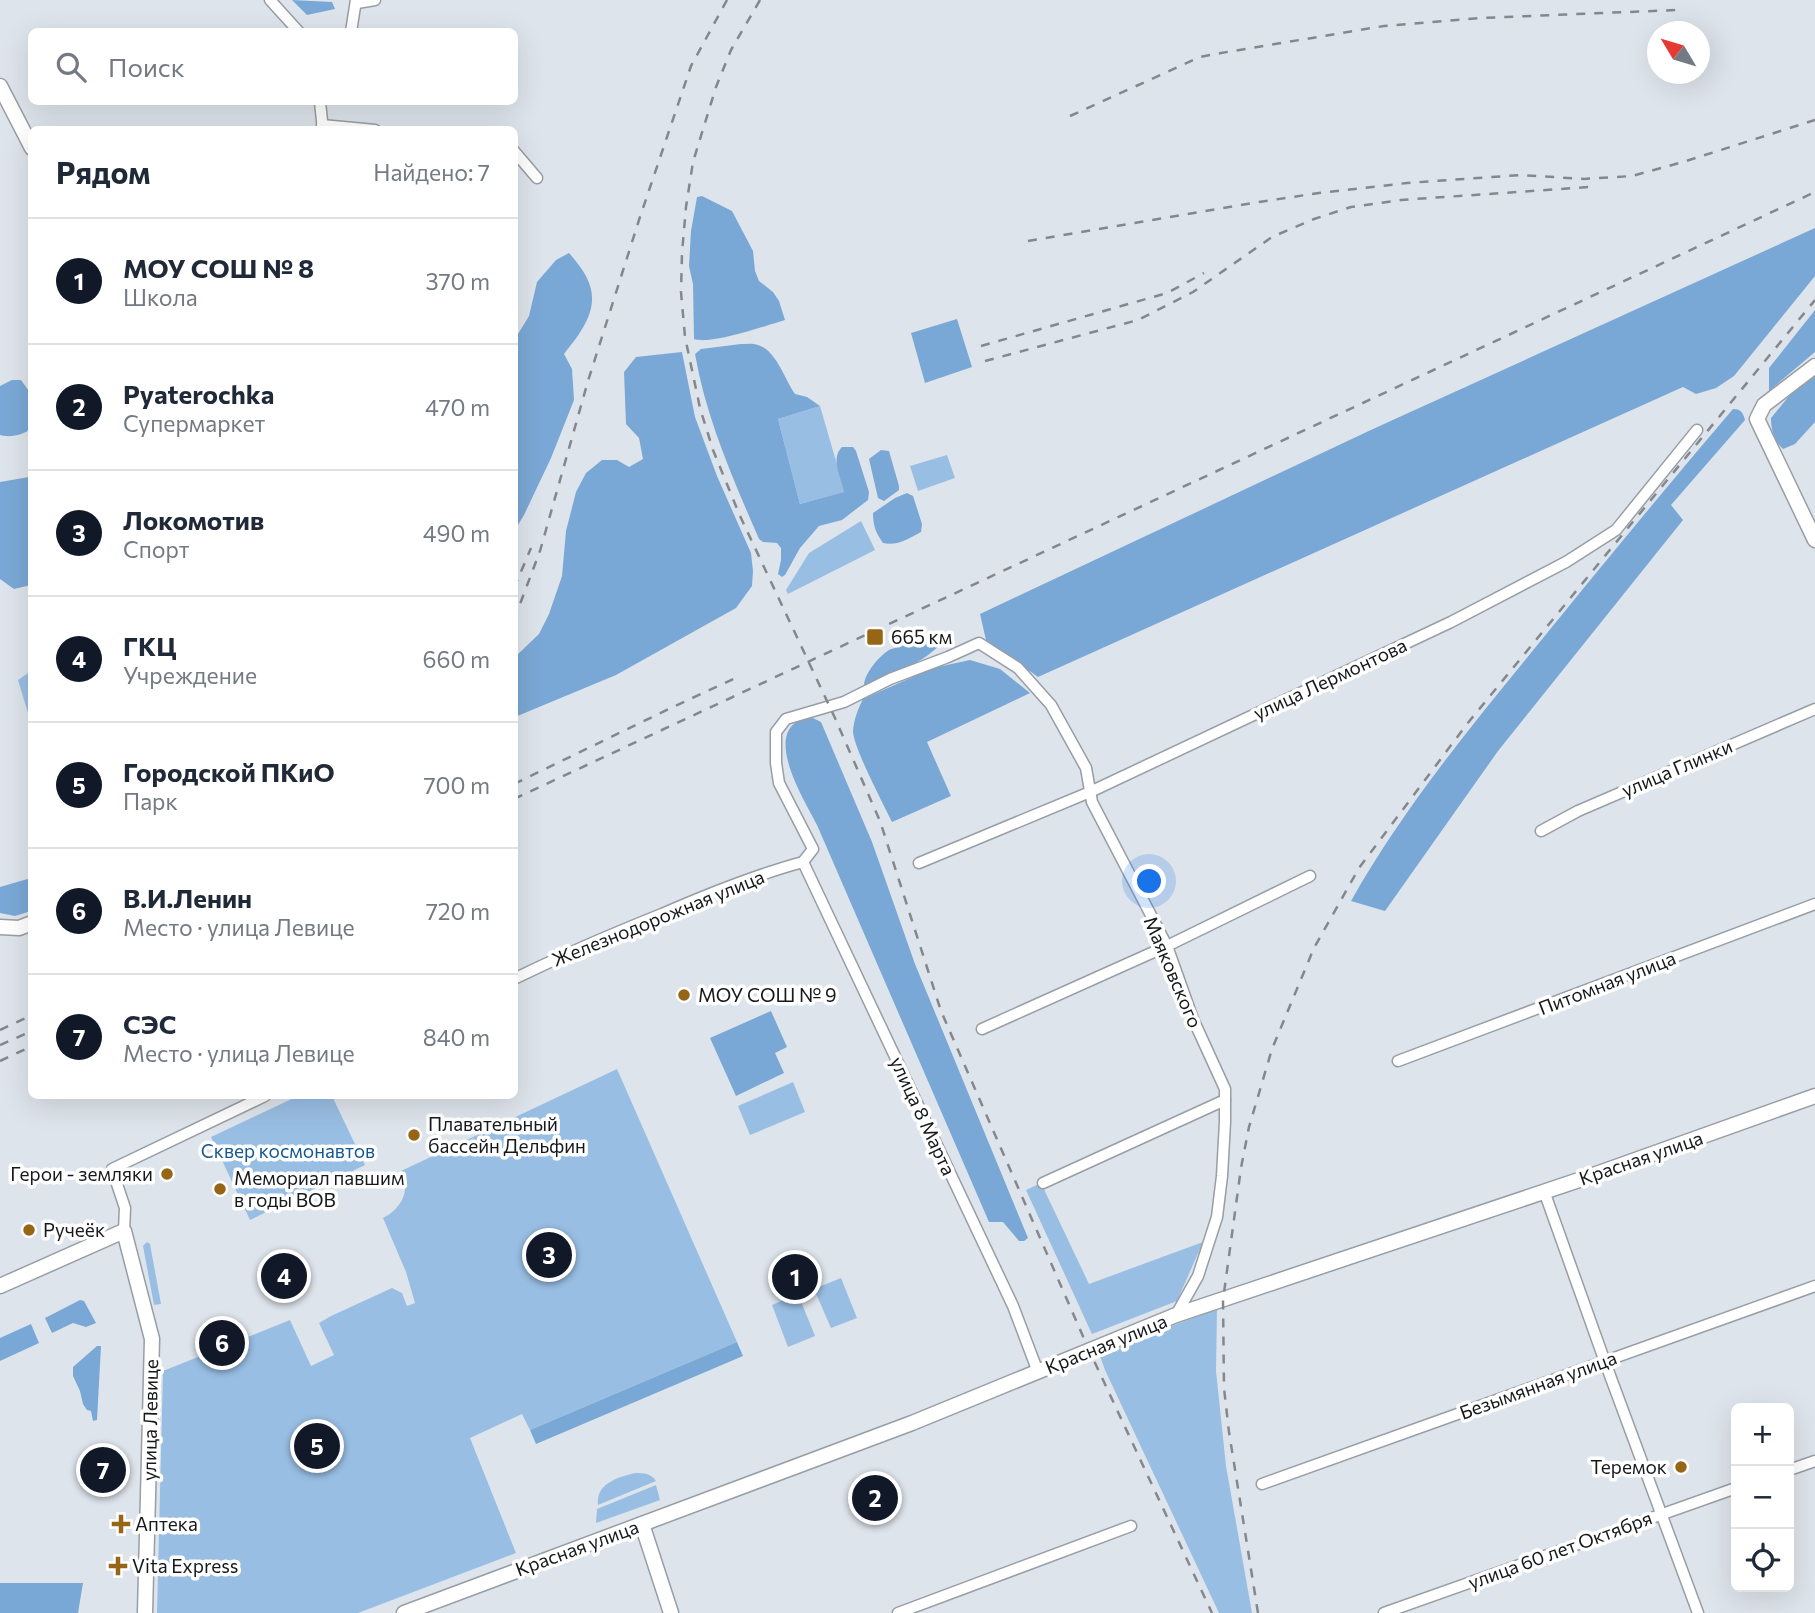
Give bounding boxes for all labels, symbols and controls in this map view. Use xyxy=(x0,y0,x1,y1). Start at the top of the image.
north arrow xyxy=(1647,21,1710,84)
search box xyxy=(28,28,518,105)
icon: search xyxy=(52,48,90,86)
text: Поиск xyxy=(108,51,185,82)
text: Рядом xyxy=(56,153,150,190)
text: Найдено: 7 xyxy=(373,158,490,186)
text: МОУ СОШ № 8 xyxy=(123,252,314,283)
text: 1 xyxy=(74,267,84,295)
text: 370 m xyxy=(425,267,490,295)
text: Школа xyxy=(123,283,198,311)
text: Pyaterochka xyxy=(123,378,274,409)
text: 2 xyxy=(72,393,86,421)
text: 470 m xyxy=(425,393,490,421)
text: Супермаркет xyxy=(123,409,265,437)
text: Локомотив xyxy=(123,504,264,535)
text: 3 xyxy=(72,519,86,547)
text: 490 m xyxy=(423,519,490,547)
text: Спорт xyxy=(123,535,190,563)
place label: 665 км xyxy=(891,625,952,648)
marker: 665 км xyxy=(865,627,885,647)
text: ГКЦ xyxy=(123,630,176,661)
street label: улица Лермонтова xyxy=(1249,633,1410,724)
text: 4 xyxy=(72,645,86,673)
text: 660 m xyxy=(423,645,490,673)
text: Учреждение xyxy=(123,661,257,689)
street label: улица Глинки xyxy=(1618,734,1736,801)
text: Городской ПКиО xyxy=(123,756,335,787)
text: 5 xyxy=(72,771,86,799)
text: 700 m xyxy=(423,771,490,799)
text: Парк xyxy=(123,787,178,815)
street label: Железнодорожная улица xyxy=(548,864,767,971)
your location xyxy=(1132,864,1166,898)
text: В.И.Ленин xyxy=(123,882,252,913)
text: 6 xyxy=(72,897,86,925)
text: 720 m xyxy=(426,897,490,925)
text: Место · улица Левице xyxy=(123,913,355,941)
street label: Маяковского xyxy=(1140,913,1207,1031)
street label: Питомная улица xyxy=(1535,946,1679,1019)
place label: МОУ СОШ № 9 xyxy=(698,983,837,1006)
marker: МОУ СОШ № 9 xyxy=(676,987,692,1003)
text: СЭС xyxy=(123,1008,176,1039)
text: 7 xyxy=(73,1023,85,1051)
text: 840 m xyxy=(423,1023,490,1051)
text: Место · улица Левице xyxy=(123,1039,355,1067)
street label: улица 8 Марта xyxy=(886,1053,961,1179)
place label: Плавательный бассейн Дельфин xyxy=(428,1112,586,1157)
street label: Красная улица xyxy=(1576,1126,1706,1189)
marker: Плавательный бассейн Дельфин xyxy=(406,1127,422,1143)
park label: Сквер космонавтов xyxy=(201,1139,375,1162)
place label: Герои - земляки xyxy=(10,1162,153,1185)
marker: Герои - земляки xyxy=(159,1166,175,1182)
place label: Мемориал павшим в годы ВОВ xyxy=(234,1166,404,1211)
marker: Мемориал павшим в годы ВОВ xyxy=(212,1181,228,1197)
place label: Ручеёк xyxy=(43,1218,105,1241)
marker: Ручеёк xyxy=(21,1222,37,1238)
pin: 3 xyxy=(526,1229,572,1281)
pin: 4 xyxy=(261,1250,307,1302)
pin: 1 xyxy=(772,1251,818,1303)
street label: Красная улица xyxy=(1042,1309,1170,1378)
pin: 6 xyxy=(199,1317,245,1369)
street label: Безымянная улица xyxy=(1456,1345,1620,1424)
street label: улица Левице xyxy=(137,1359,162,1481)
map controls xyxy=(1731,1403,1794,1592)
button: + xyxy=(1731,1403,1794,1466)
pin: 5 xyxy=(294,1420,340,1472)
pin: 7 xyxy=(80,1444,126,1496)
place label: Теремок xyxy=(1590,1455,1667,1478)
marker: Теремок xyxy=(1673,1459,1689,1475)
button: − xyxy=(1731,1466,1794,1529)
pin: 2 xyxy=(852,1472,898,1524)
street label: улица 60 лет Октября xyxy=(1465,1506,1655,1594)
place label: Аптека xyxy=(135,1512,198,1535)
street label: Красная улица xyxy=(512,1515,642,1580)
marker: Аптека xyxy=(113,1516,129,1532)
button: locate xyxy=(1731,1529,1794,1592)
place label: Vita Express xyxy=(132,1554,238,1577)
marker: Vita Express xyxy=(110,1558,126,1574)

